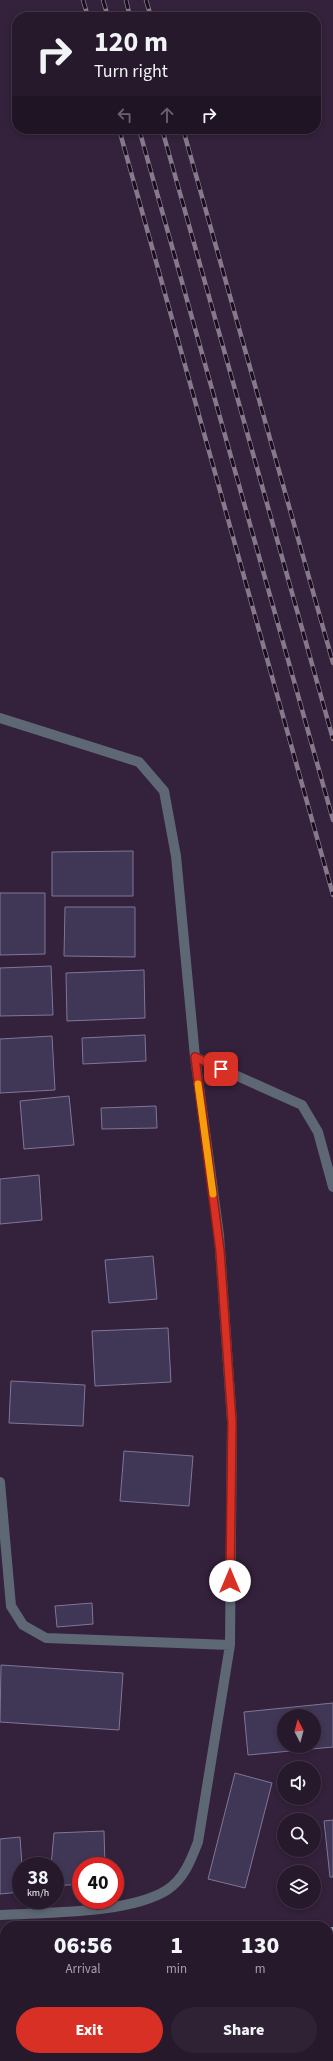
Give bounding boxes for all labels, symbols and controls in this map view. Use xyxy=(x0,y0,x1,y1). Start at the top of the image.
text: 120 m xyxy=(94,22,168,62)
icon: right xyxy=(28,28,80,80)
text: Turn right xyxy=(94,59,168,84)
icon: left xyxy=(114,104,136,126)
icon: ahead xyxy=(156,104,178,126)
icon: right xyxy=(198,104,220,126)
pin xyxy=(204,1052,238,1086)
icon: arrive xyxy=(210,1058,232,1080)
position arrow xyxy=(209,1560,251,1602)
north arrow xyxy=(277,1709,321,1753)
map controls xyxy=(277,1709,321,1909)
button: sound xyxy=(277,1761,321,1805)
button: search xyxy=(277,1813,321,1857)
speed limit sign: 40 xyxy=(72,1857,124,1909)
text: 38 xyxy=(27,1864,49,1892)
button: layers xyxy=(277,1865,321,1909)
text: km/h xyxy=(27,1886,49,1900)
text: 06:56 xyxy=(54,1928,112,1963)
text: 1 xyxy=(170,1928,183,1963)
text: 130 xyxy=(241,1928,279,1963)
text: Arrival xyxy=(66,1960,101,1978)
text: min xyxy=(166,1960,187,1978)
text: m xyxy=(255,1960,265,1978)
button: Exit xyxy=(16,2007,163,2053)
button: Share xyxy=(171,2007,317,2053)

